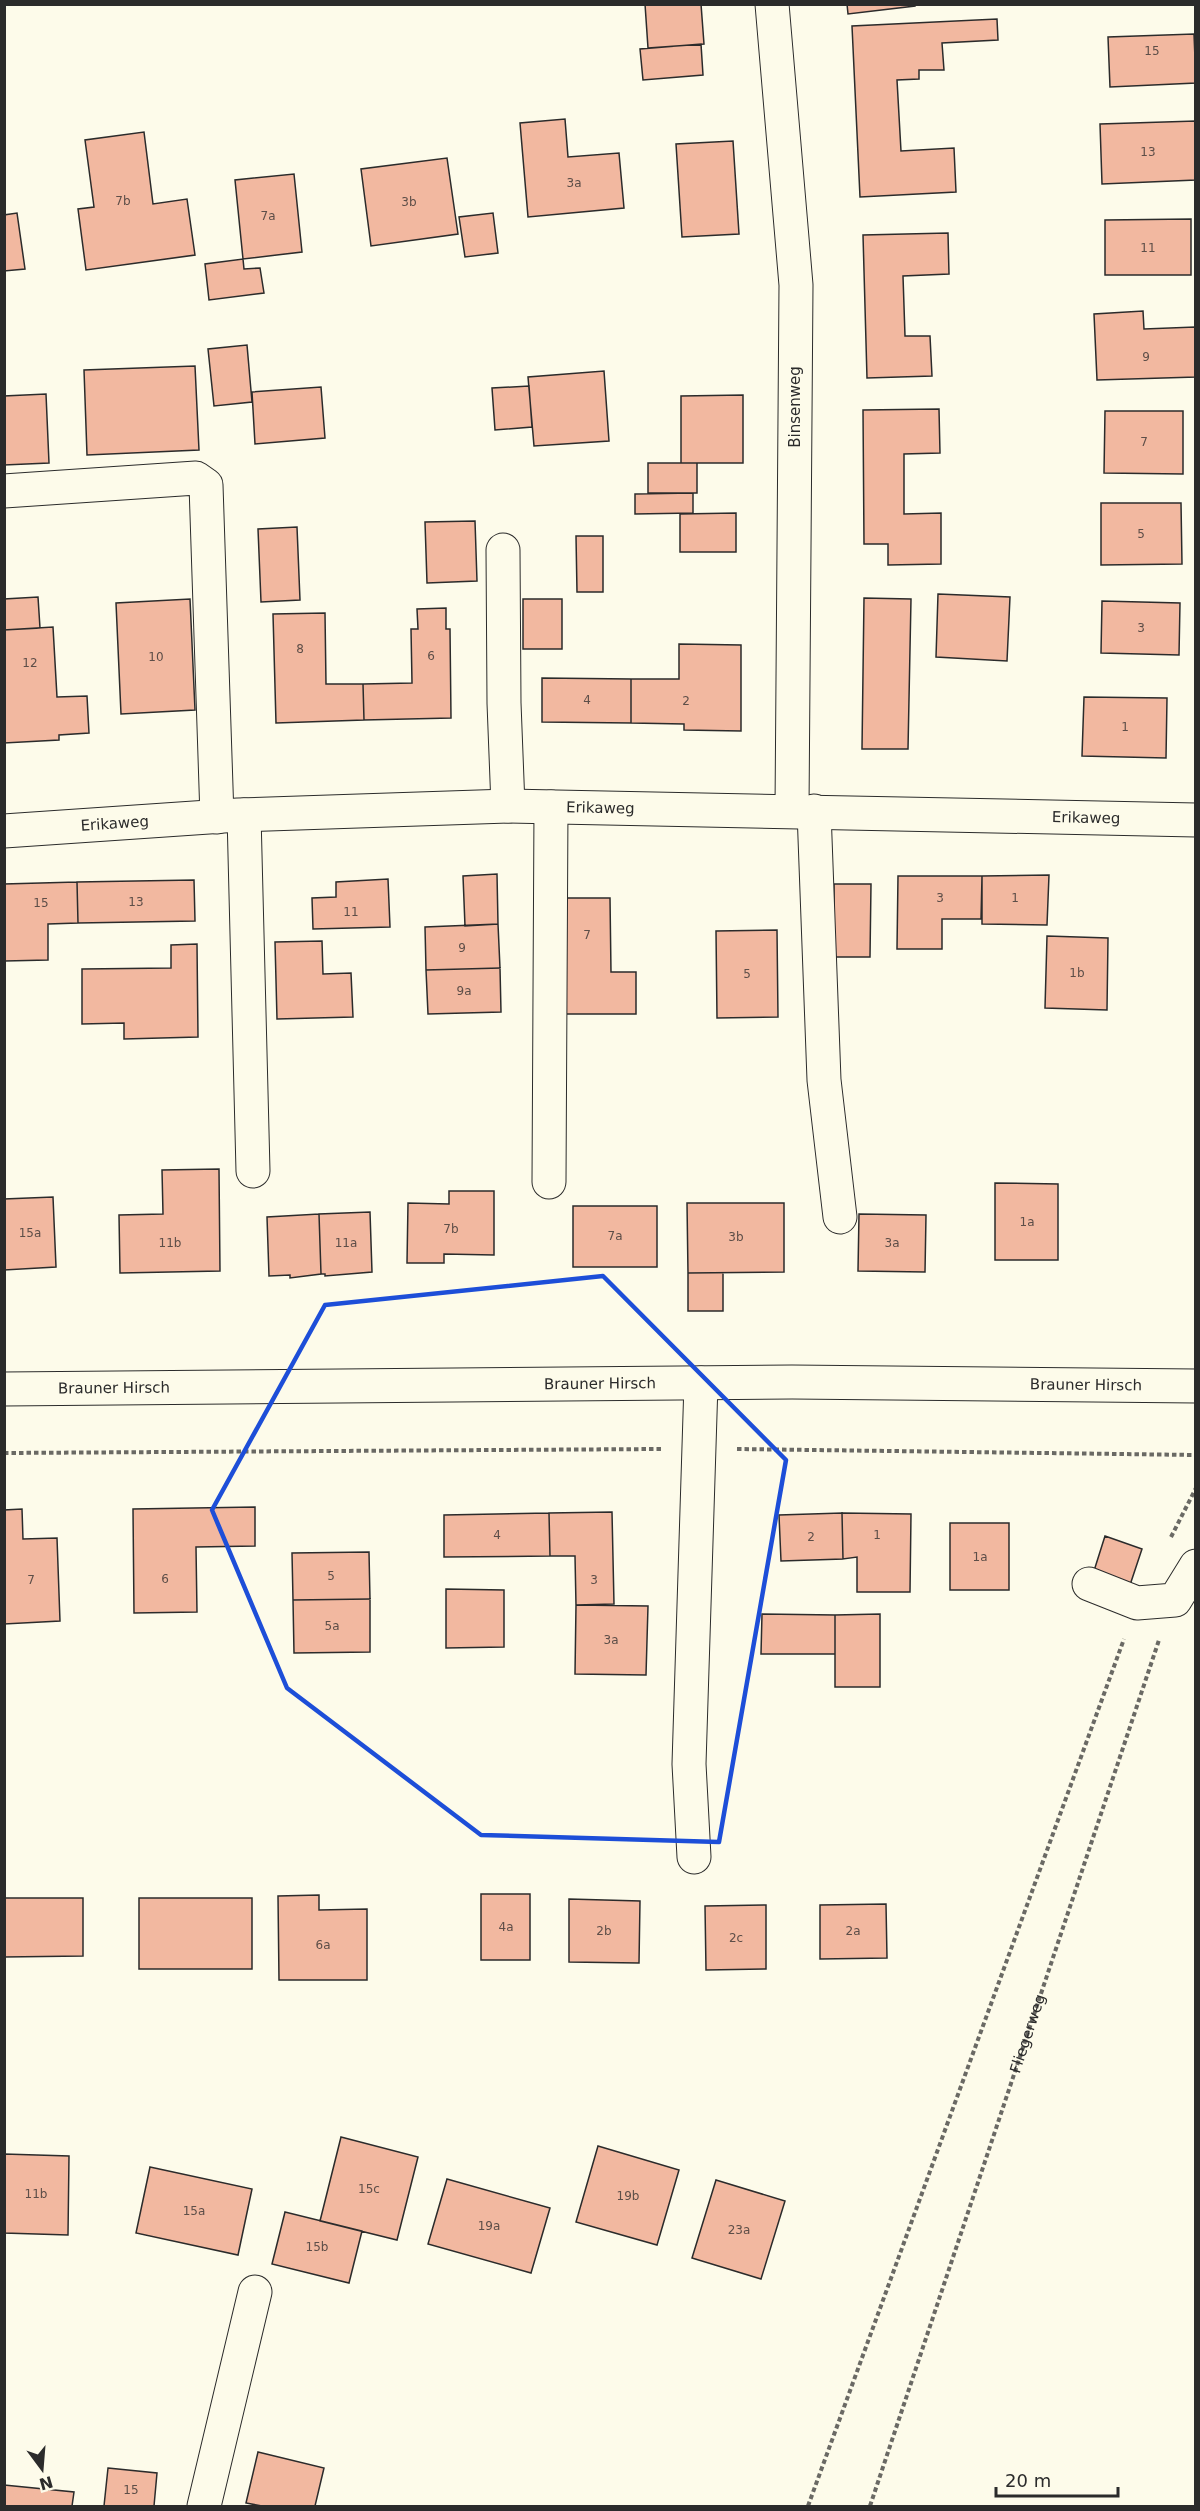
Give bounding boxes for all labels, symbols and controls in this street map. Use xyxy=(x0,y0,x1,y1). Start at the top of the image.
house number: 15 xyxy=(1144,44,1160,58)
house number: 13 xyxy=(1140,145,1156,159)
house number: 3a xyxy=(567,176,582,190)
house number: 7b xyxy=(115,194,131,208)
house number: 3b xyxy=(401,195,417,209)
house number: 7a xyxy=(261,209,276,223)
house number: 11 xyxy=(1140,241,1156,255)
house number: 9 xyxy=(1142,350,1150,364)
street label: Binsenweg xyxy=(786,366,804,448)
house number: 7 xyxy=(1140,435,1148,449)
house number: 5 xyxy=(1137,527,1145,541)
house number: 3 xyxy=(1137,621,1145,635)
house number: 8 xyxy=(296,642,304,656)
house number: 6 xyxy=(427,649,435,663)
house number: 10 xyxy=(148,650,164,664)
house number: 12 xyxy=(22,656,38,670)
house number: 4 xyxy=(583,693,591,707)
house number: 2 xyxy=(682,694,690,708)
house number: 1 xyxy=(1121,720,1129,734)
street label: Erikaweg xyxy=(566,798,635,818)
street label: Erikaweg xyxy=(1052,808,1121,827)
street label: Erikaweg xyxy=(80,812,150,835)
house number: 3 xyxy=(936,891,944,905)
house number: 1 xyxy=(1011,891,1019,905)
house number: 13 xyxy=(128,895,144,909)
house number: 15 xyxy=(33,896,49,910)
house number: 11 xyxy=(343,905,359,919)
house number: 7 xyxy=(583,928,591,942)
house number: 9 xyxy=(458,941,466,955)
house number: 1b xyxy=(1069,966,1085,980)
house number: 5 xyxy=(743,967,751,981)
house number: 9a xyxy=(457,984,472,998)
house number: 1a xyxy=(1020,1215,1035,1229)
house number: 7b xyxy=(443,1222,459,1236)
house number: 15a xyxy=(19,1226,41,1240)
house number: 7a xyxy=(608,1229,623,1243)
house number: 3b xyxy=(728,1230,744,1244)
house number: 11b xyxy=(159,1236,181,1250)
house number: 11a xyxy=(335,1236,357,1250)
house number: 3a xyxy=(885,1236,900,1250)
street label: Brauner Hirsch xyxy=(544,1374,656,1393)
street label: Brauner Hirsch xyxy=(1030,1375,1142,1394)
street label: Brauner Hirsch xyxy=(58,1379,170,1398)
house number: 4 xyxy=(493,1528,501,1542)
house number: 1 xyxy=(873,1528,881,1542)
house number: 2 xyxy=(807,1530,815,1544)
house number: 1a xyxy=(973,1550,988,1564)
house number: 5 xyxy=(327,1569,335,1583)
house number: 6 xyxy=(161,1572,169,1586)
house number: 7 xyxy=(27,1573,35,1587)
house number: 3 xyxy=(590,1573,598,1587)
house number: 5a xyxy=(325,1619,340,1633)
house number: 3a xyxy=(604,1633,619,1647)
house number: 4a xyxy=(499,1920,514,1934)
house number: 2b xyxy=(596,1924,612,1938)
house number: 2a xyxy=(846,1924,861,1938)
house number: 2c xyxy=(729,1931,743,1945)
house number: 6a xyxy=(316,1938,331,1952)
street label: Fliegerweg xyxy=(1006,1992,1049,2075)
house number: 15c xyxy=(358,2182,380,2196)
house number: 11b xyxy=(25,2187,47,2201)
house number: 19b xyxy=(617,2189,639,2203)
house number: 15a xyxy=(183,2204,205,2218)
house number: 19a xyxy=(478,2219,500,2233)
house number: 23a xyxy=(728,2223,750,2237)
house number: 15b xyxy=(306,2240,328,2254)
north arrow xyxy=(12,2439,72,2499)
scale bar xyxy=(996,2460,1118,2498)
text: 20 m xyxy=(1005,2470,1051,2491)
text: N xyxy=(37,2472,55,2494)
house number: 15 xyxy=(123,2483,139,2497)

